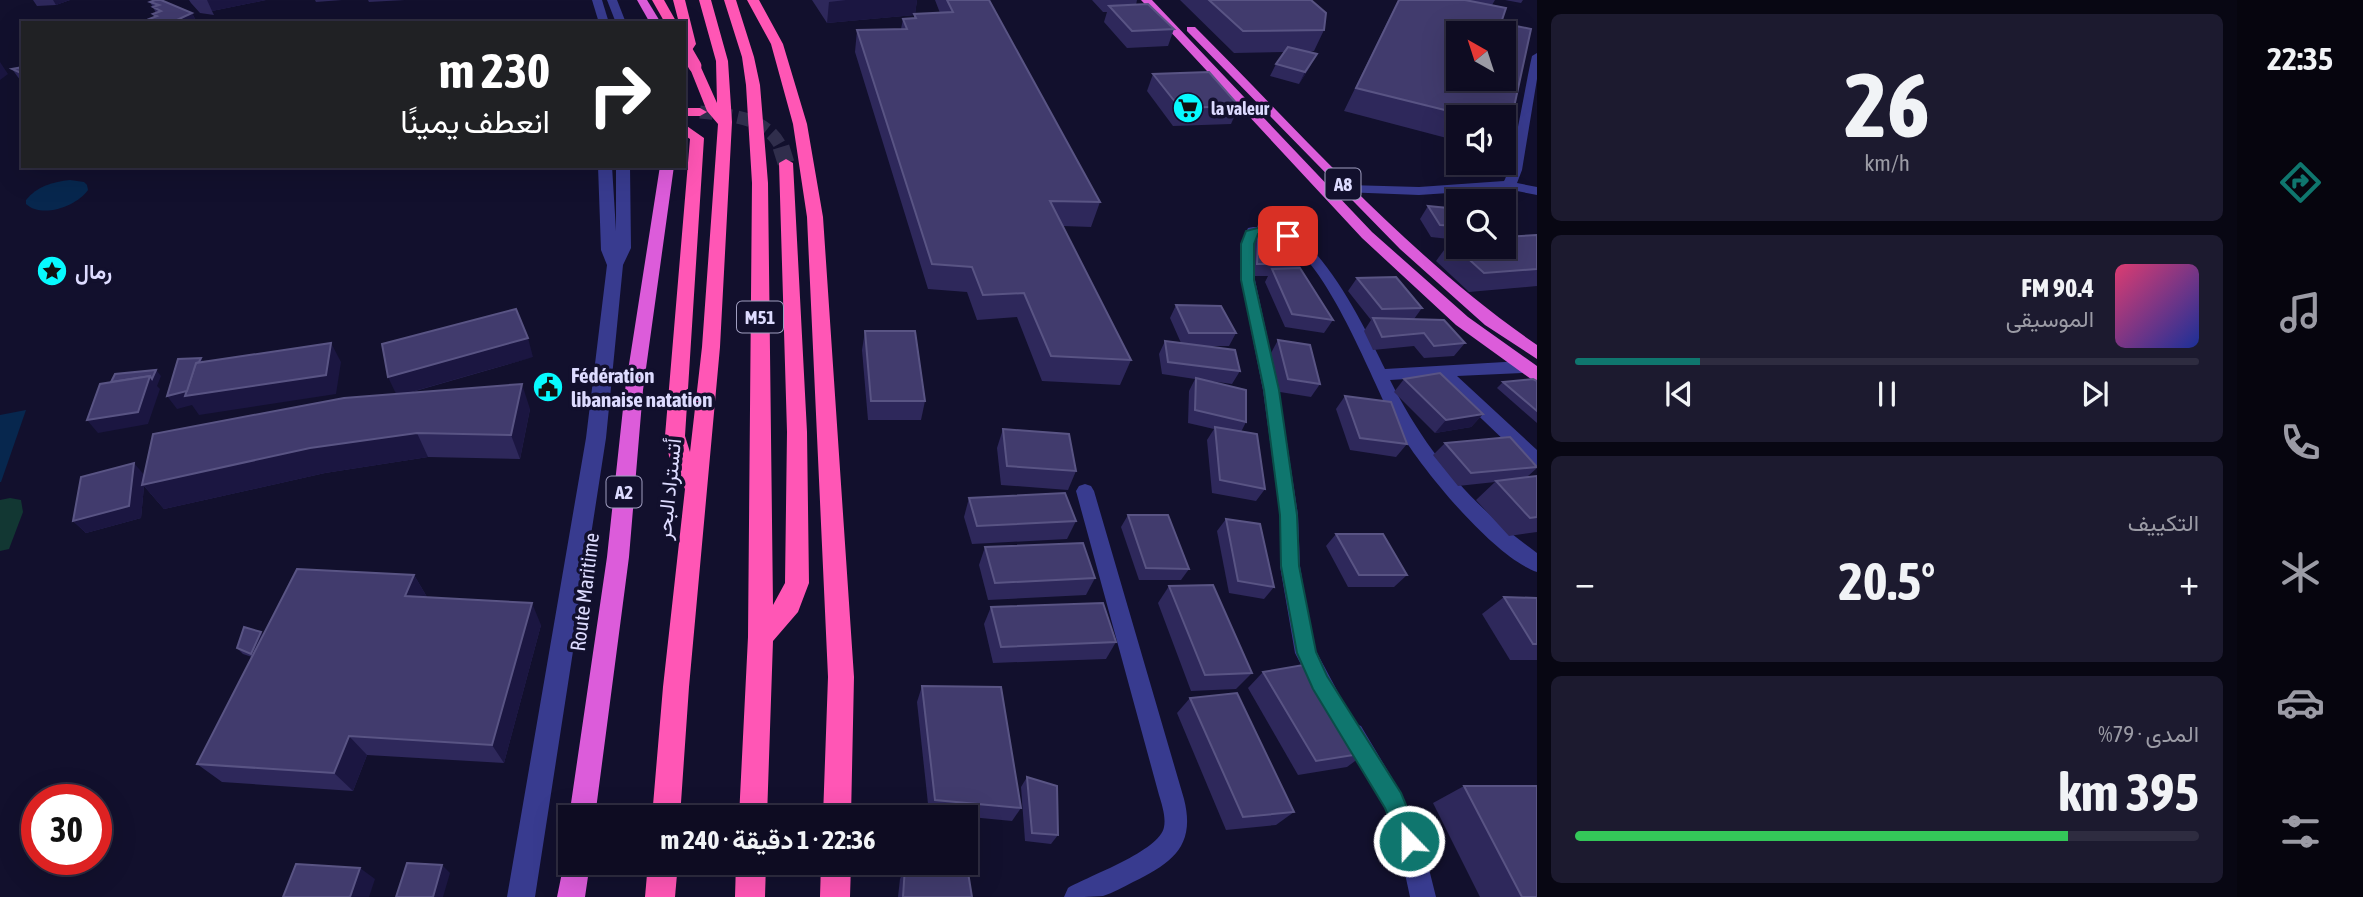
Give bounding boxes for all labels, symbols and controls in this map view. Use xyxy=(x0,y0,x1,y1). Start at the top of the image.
north arrow xyxy=(1446,21,1516,91)
map controls xyxy=(1446,21,1516,259)
text: 22:35 xyxy=(2267,40,2333,77)
text: 230 m xyxy=(439,42,550,98)
icon: right xyxy=(574,49,665,140)
text: 26 xyxy=(1844,52,1930,156)
supermarket icon: la valeur xyxy=(1171,91,1205,125)
place label: la valeur xyxy=(1211,98,1270,119)
text: انعطف يمينًا xyxy=(400,103,550,140)
button: sound xyxy=(1446,105,1516,175)
text: km/h xyxy=(1864,150,1910,176)
icon: directions xyxy=(2276,158,2325,207)
road number: A8 xyxy=(1326,168,1360,200)
button: search xyxy=(1446,189,1516,259)
pin xyxy=(1258,206,1318,266)
icon: arrive xyxy=(1269,217,1307,255)
place icon: رمال xyxy=(35,254,69,288)
place label: رمال xyxy=(75,259,112,285)
text: 90.4 FM xyxy=(2021,273,2094,303)
icon: music xyxy=(2276,288,2325,337)
road number: M51 xyxy=(737,302,783,332)
text: الموسيقى xyxy=(2006,306,2094,332)
place label: Fédération libanaise natation xyxy=(571,363,712,411)
public building icon: Fédération libanaise natation xyxy=(531,370,565,404)
icon: previous xyxy=(1660,375,1698,413)
icon: pause xyxy=(1868,375,1906,413)
icon: next xyxy=(2076,375,2114,413)
icon: phone xyxy=(2276,418,2325,467)
street label: أتستراد البحر xyxy=(651,437,687,542)
road number: A2 xyxy=(606,477,642,508)
text: التكييف xyxy=(2128,510,2199,536)
street label: Route Maritime xyxy=(565,531,603,653)
icon: climate xyxy=(2276,548,2325,597)
text: 20.5° xyxy=(1839,551,1935,611)
text: − xyxy=(1575,560,1595,603)
text: + xyxy=(2179,560,2199,603)
icon: car xyxy=(2276,678,2325,727)
text: المدى · 79% xyxy=(2098,721,2199,747)
text: 395 km xyxy=(2058,762,2199,822)
speed limit sign: 30 xyxy=(21,784,112,875)
position arrow xyxy=(1372,804,1446,878)
icon: filters xyxy=(2276,807,2325,856)
text: 22:36 · 1 دقيقة · 240 m xyxy=(661,825,875,855)

